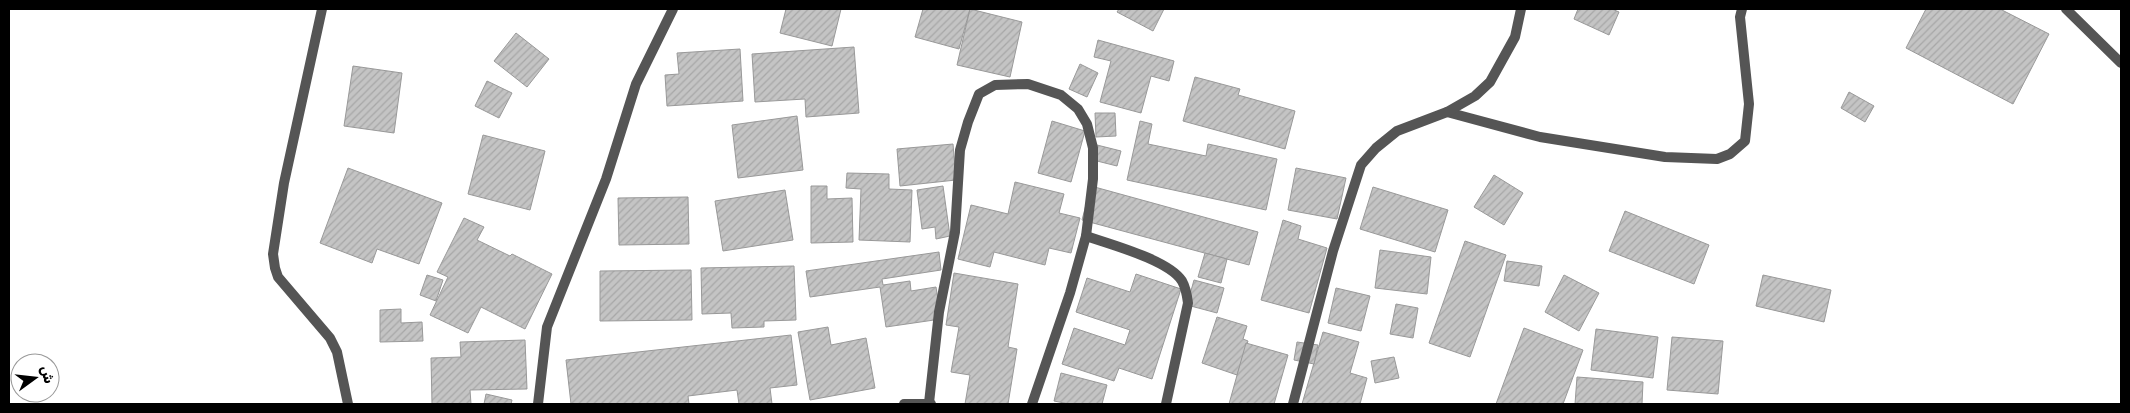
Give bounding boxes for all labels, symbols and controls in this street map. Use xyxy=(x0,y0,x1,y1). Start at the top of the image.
north arrow xyxy=(10,353,60,403)
text: ش xyxy=(37,364,58,386)

